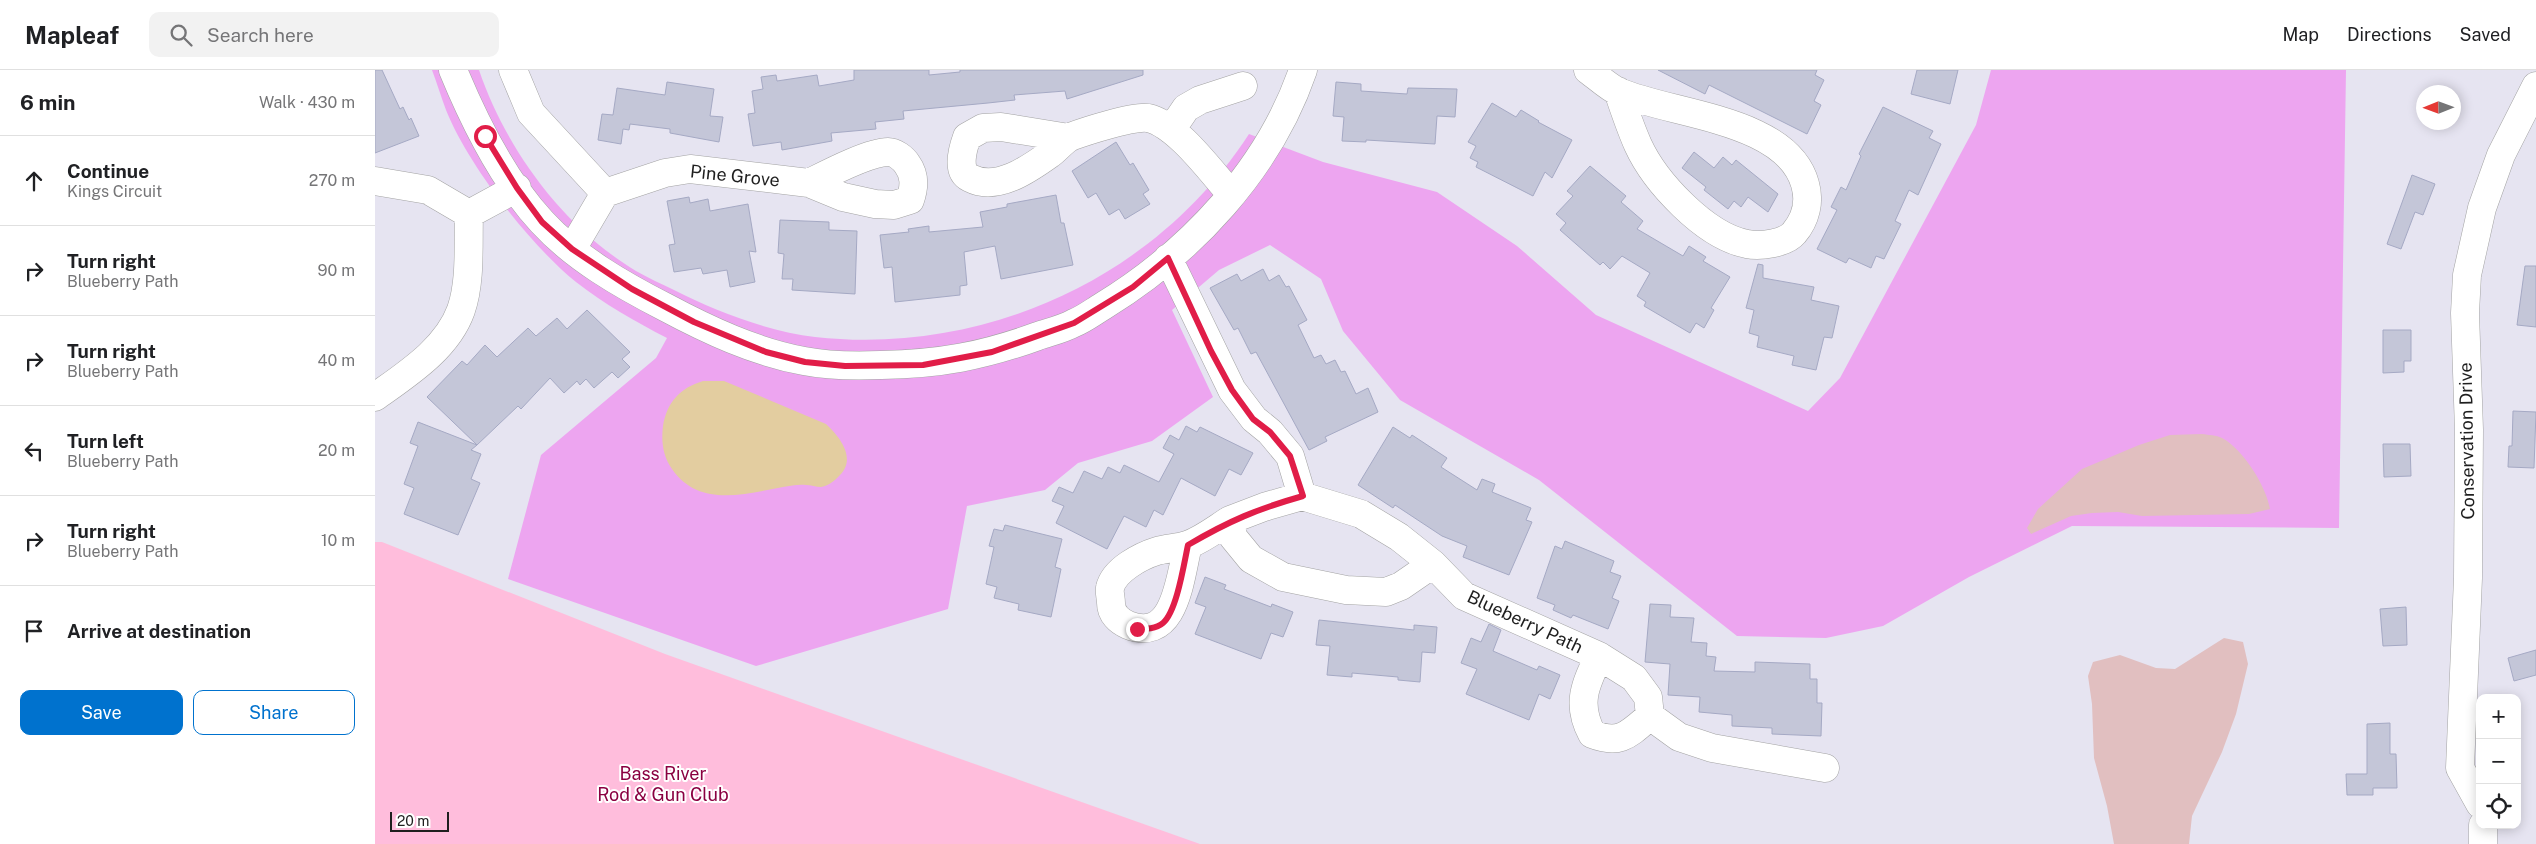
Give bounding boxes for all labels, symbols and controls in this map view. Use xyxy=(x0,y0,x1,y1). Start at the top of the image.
search box xyxy=(149,12,499,57)
text: Mapleaf xyxy=(25,21,119,49)
icon: search xyxy=(167,21,195,49)
text: Search here xyxy=(207,24,314,46)
text: Map xyxy=(2282,24,2319,45)
text: Directions xyxy=(2347,24,2432,45)
text: Saved xyxy=(2460,24,2511,45)
north arrow xyxy=(2416,85,2461,130)
text: 6 min xyxy=(20,90,76,115)
text: Walk · 430 m xyxy=(259,93,355,112)
route start xyxy=(474,125,497,148)
text: Continue xyxy=(67,160,149,182)
street label: Pine Grove xyxy=(689,160,781,191)
icon: ahead xyxy=(20,167,48,195)
text: 270 m xyxy=(309,171,355,190)
text: Kings Circuit xyxy=(67,182,162,201)
text: Turn right xyxy=(67,250,156,272)
icon: right xyxy=(20,257,48,285)
text: 90 m xyxy=(318,261,355,280)
text: Blueberry Path xyxy=(67,272,178,291)
text: Turn right xyxy=(67,340,156,362)
icon: right xyxy=(20,347,48,375)
text: 40 m xyxy=(317,351,355,370)
text: Blueberry Path xyxy=(67,362,178,381)
street label: Conservation Drive xyxy=(2455,362,2478,520)
text: Turn left xyxy=(67,430,144,452)
icon: left xyxy=(20,437,48,465)
text: 20 m xyxy=(318,441,355,460)
text: Blueberry Path xyxy=(67,452,178,471)
text: Turn right xyxy=(67,520,156,542)
icon: right xyxy=(20,527,48,555)
text: 10 m xyxy=(321,531,355,550)
text: Blueberry Path xyxy=(67,542,178,561)
street label: Blueberry Path xyxy=(1464,586,1586,658)
icon: arrive xyxy=(20,617,48,645)
route end xyxy=(1126,618,1149,641)
text: Arrive at destination xyxy=(67,620,251,642)
button: Save xyxy=(20,690,183,735)
button: Share xyxy=(193,690,355,735)
map controls xyxy=(2476,694,2521,829)
button: + xyxy=(2476,694,2521,739)
button: − xyxy=(2476,739,2521,784)
park label: Bass River Rod & Gun Club xyxy=(597,763,729,805)
button: locate xyxy=(2476,784,2521,829)
scale bar xyxy=(390,809,449,832)
text: 20 m xyxy=(397,813,429,829)

